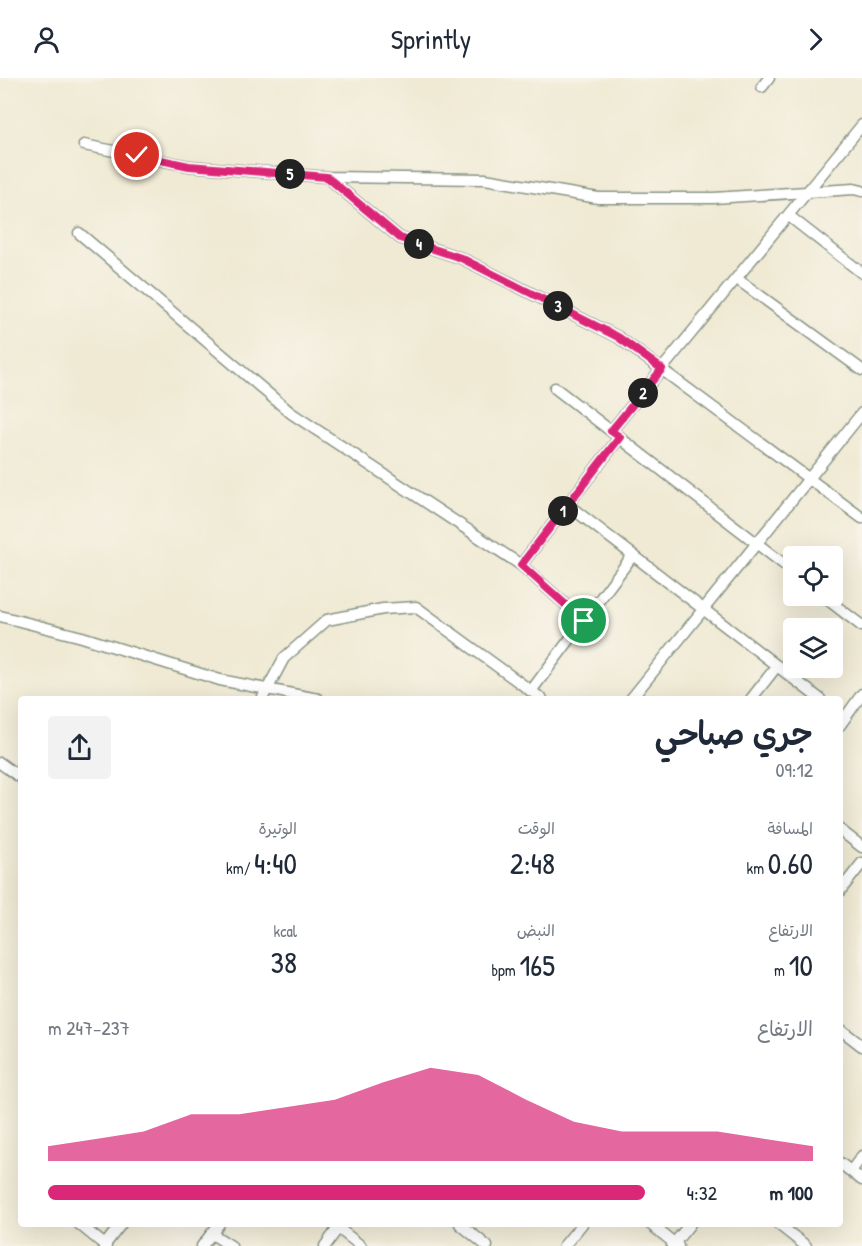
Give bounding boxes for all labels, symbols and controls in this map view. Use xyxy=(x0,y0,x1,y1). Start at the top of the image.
text: Sprintly xyxy=(391,21,471,57)
icon: person xyxy=(30,23,63,56)
icon: forward xyxy=(799,23,832,56)
pin xyxy=(111,129,162,180)
icon: check xyxy=(120,138,153,171)
pin: 5 xyxy=(275,159,305,189)
text: 5 xyxy=(287,163,293,185)
pin: 4 xyxy=(404,229,434,259)
text: 4 xyxy=(416,233,422,255)
pin: 3 xyxy=(543,291,573,321)
text: 3 xyxy=(554,295,562,317)
pin: 2 xyxy=(628,378,658,408)
text: 2 xyxy=(639,382,647,404)
pin: 1 xyxy=(548,496,578,526)
text: 1 xyxy=(560,500,566,522)
map controls xyxy=(783,546,843,678)
button: locate xyxy=(783,546,843,606)
pin xyxy=(558,595,609,646)
icon: arrive xyxy=(567,604,600,637)
button: layers xyxy=(783,618,843,678)
text: جري صباحي xyxy=(655,711,813,755)
button: share xyxy=(48,716,111,779)
text: 09:12 xyxy=(775,756,813,783)
text: الوتيرة xyxy=(258,817,297,839)
text: الوقت xyxy=(518,817,555,839)
text: المسافة xyxy=(767,817,813,839)
text: 4:40 xyxy=(254,843,297,883)
text: 2:48 xyxy=(510,843,555,883)
text: 0.60 xyxy=(768,843,813,883)
text: /km xyxy=(226,857,254,879)
text: km xyxy=(747,857,768,879)
text: النبض xyxy=(517,919,555,941)
text: الارتفاع xyxy=(768,919,813,941)
text: kcal xyxy=(274,920,297,942)
text: 38 xyxy=(271,942,297,982)
text: 165 xyxy=(519,945,555,985)
text: 10 xyxy=(789,945,813,985)
text: bpm xyxy=(491,959,519,981)
text: m xyxy=(774,959,789,981)
text: 237–247 m xyxy=(48,1014,130,1041)
text: الارتفاع xyxy=(757,1015,813,1042)
text: 4:32 xyxy=(687,1179,717,1206)
text: 100 m xyxy=(770,1179,813,1206)

